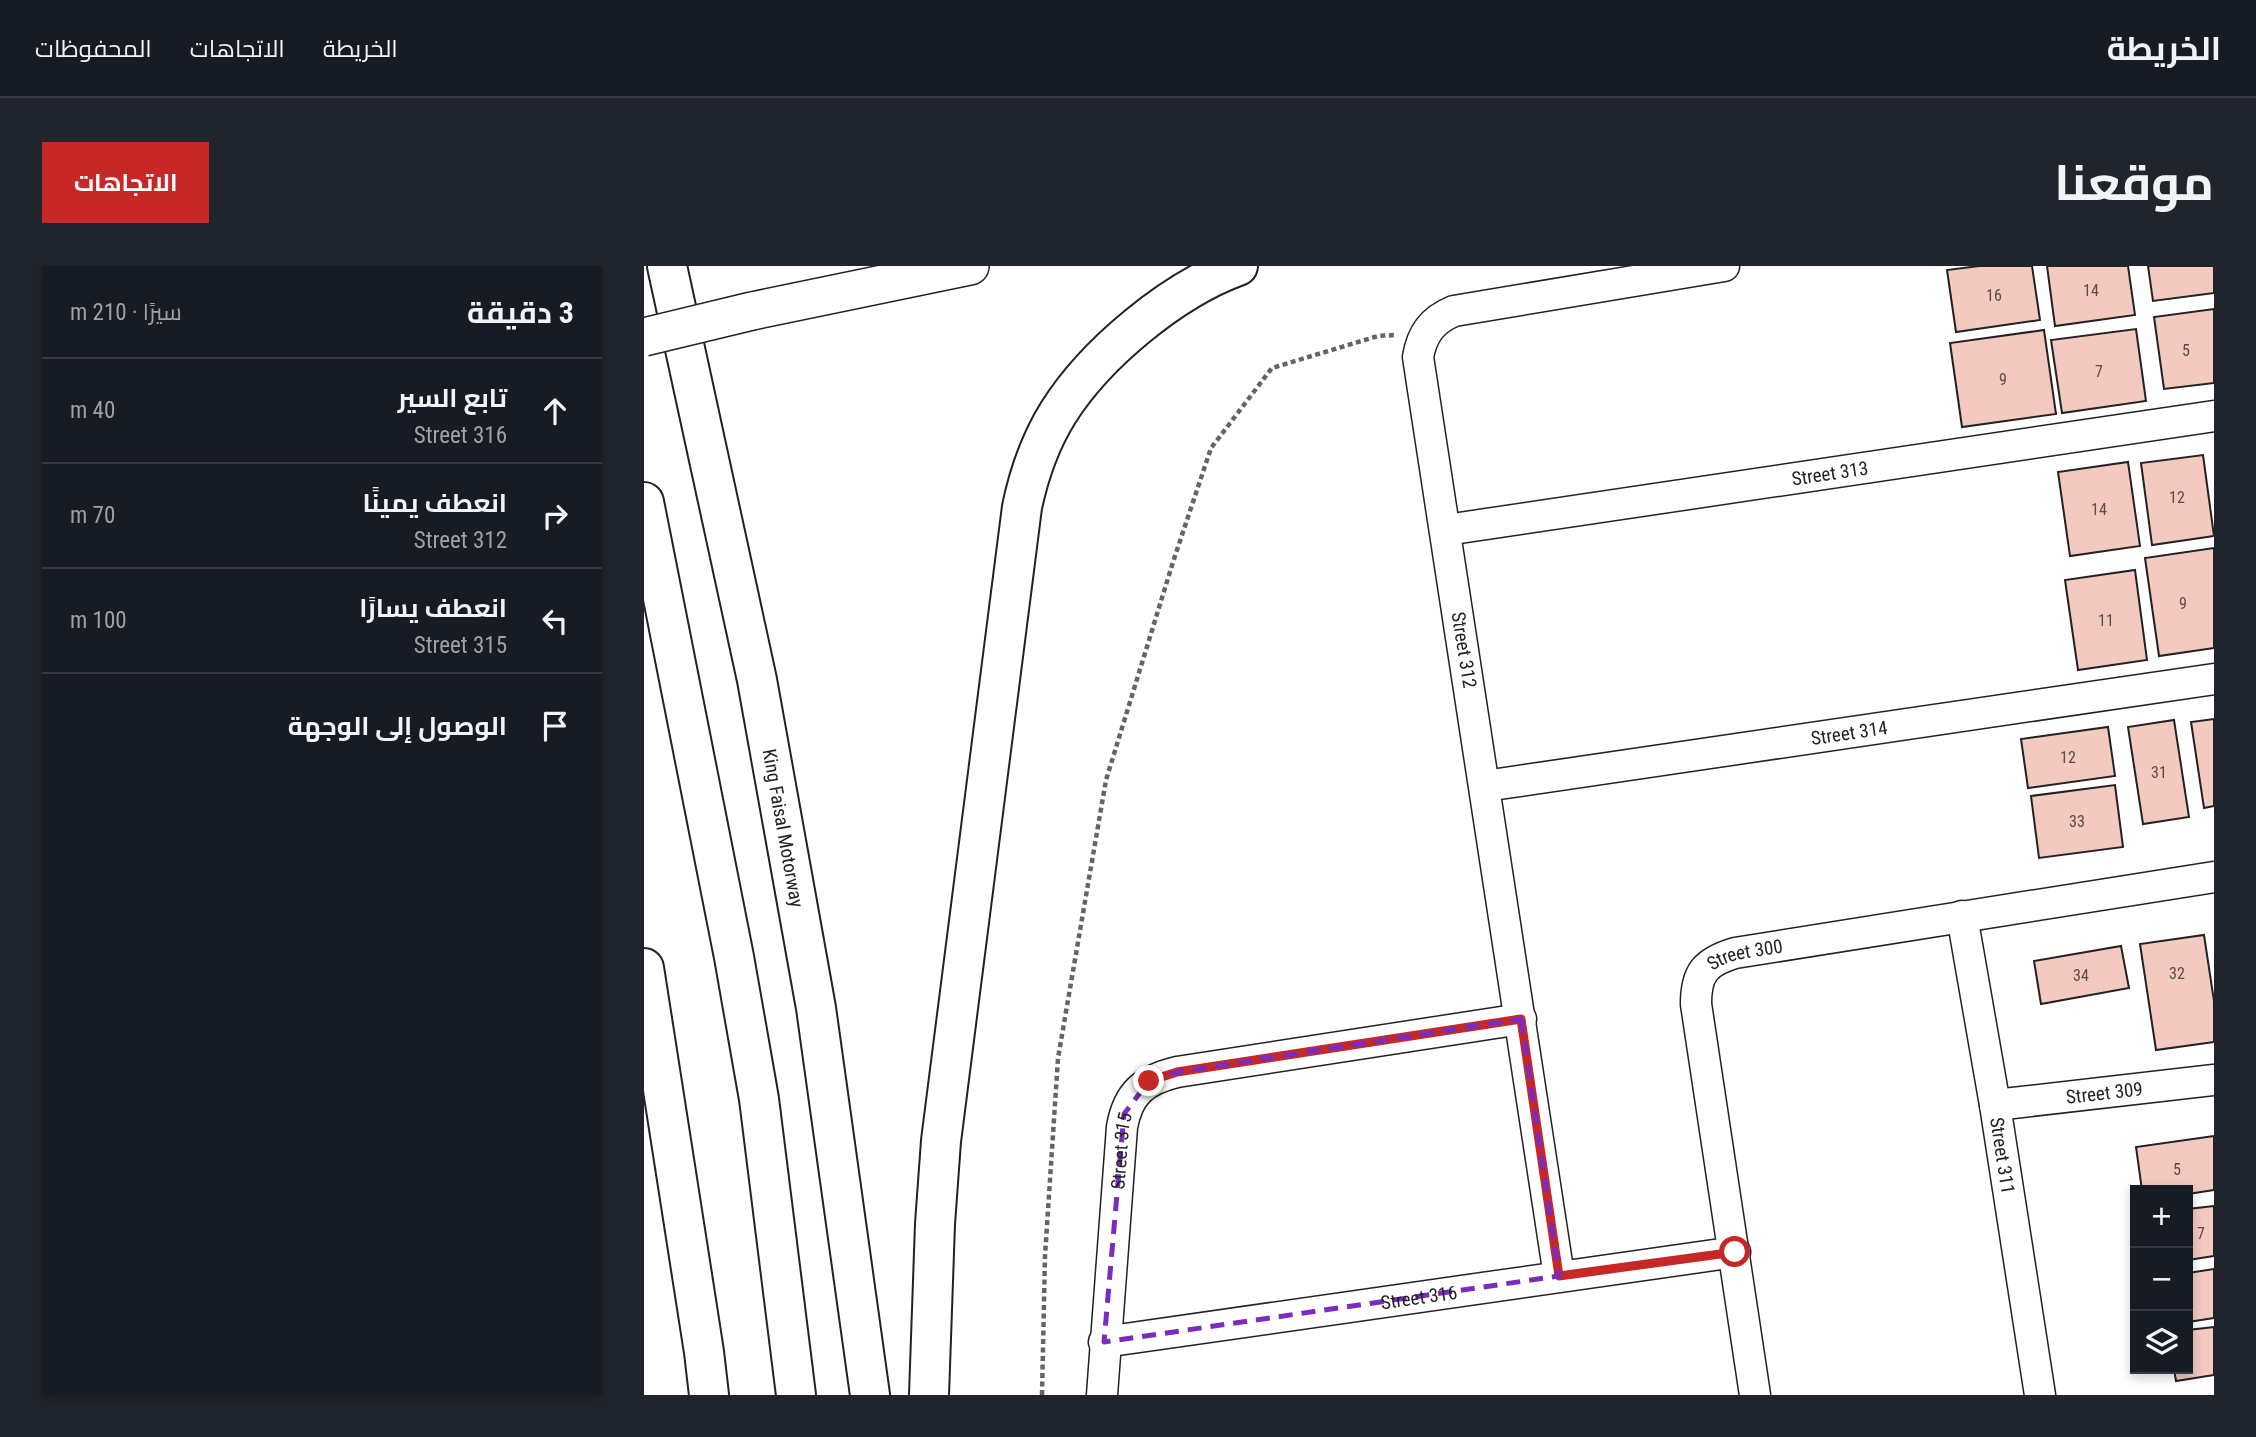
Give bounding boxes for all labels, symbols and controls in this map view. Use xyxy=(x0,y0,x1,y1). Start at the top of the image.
text: الخريطة xyxy=(2107,29,2221,68)
text: المحفوظات xyxy=(35,35,152,63)
text: الاتجاهات xyxy=(190,35,285,63)
text: الخريطة xyxy=(323,35,398,63)
button: الاتجاهات xyxy=(42,142,209,223)
text: موقعنا xyxy=(2054,155,2214,212)
house number: 14 xyxy=(2083,281,2099,300)
house number: 16 xyxy=(1986,286,2002,305)
text: 3 دقيقة xyxy=(467,295,574,330)
text: سيرًا · 210 m xyxy=(70,299,182,326)
house number: 5 xyxy=(2182,341,2190,360)
house number: 7 xyxy=(2095,362,2103,381)
house number: 9 xyxy=(1999,370,2007,389)
text: تابع السير xyxy=(398,383,507,413)
icon: ahead xyxy=(536,392,574,430)
text: 40 m xyxy=(70,397,115,424)
text: Street 316 xyxy=(414,422,507,449)
street label: Street 313 xyxy=(1790,456,1870,490)
text: انعطف يمينًا xyxy=(362,488,507,518)
house number: 12 xyxy=(2169,488,2185,507)
icon: right xyxy=(536,497,574,535)
house number: 14 xyxy=(2091,500,2107,519)
text: 70 m xyxy=(70,502,115,529)
text: Street 312 xyxy=(414,527,507,554)
text: انعطف يسارًا xyxy=(359,593,507,623)
house number: 9 xyxy=(2179,594,2187,613)
icon: left xyxy=(536,602,574,640)
text: 100 m xyxy=(70,607,127,634)
street label: Street 312 xyxy=(1447,610,1481,690)
house number: 11 xyxy=(2098,611,2114,630)
text: Street 315 xyxy=(414,632,507,659)
icon: arrive xyxy=(536,707,574,745)
text: الوصول إلى الوجهة xyxy=(288,711,507,741)
street label: Street 314 xyxy=(1809,716,1889,750)
street label: King Faisal Motorway xyxy=(758,747,809,909)
house number: 12 xyxy=(2060,748,2076,767)
house number: 31 xyxy=(2151,763,2167,782)
house number: 33 xyxy=(2069,812,2085,831)
street label: Street 300 xyxy=(1702,934,1784,975)
house number: 32 xyxy=(2169,964,2185,983)
house number: 34 xyxy=(2073,966,2089,985)
route end xyxy=(1133,1065,1164,1096)
street label: Street 309 xyxy=(2065,1077,2144,1108)
street label: Street 315 xyxy=(1106,1109,1137,1190)
street label: Street 311 xyxy=(1986,1116,2020,1195)
house number: 5 xyxy=(2173,1160,2181,1179)
map controls xyxy=(2130,1185,2193,1374)
button: + xyxy=(2130,1185,2193,1248)
house number: 7 xyxy=(2197,1224,2205,1243)
route start xyxy=(1719,1236,1750,1267)
button: − xyxy=(2130,1248,2193,1311)
street label: Street 316 xyxy=(1379,1280,1459,1314)
button: layers xyxy=(2130,1311,2193,1374)

